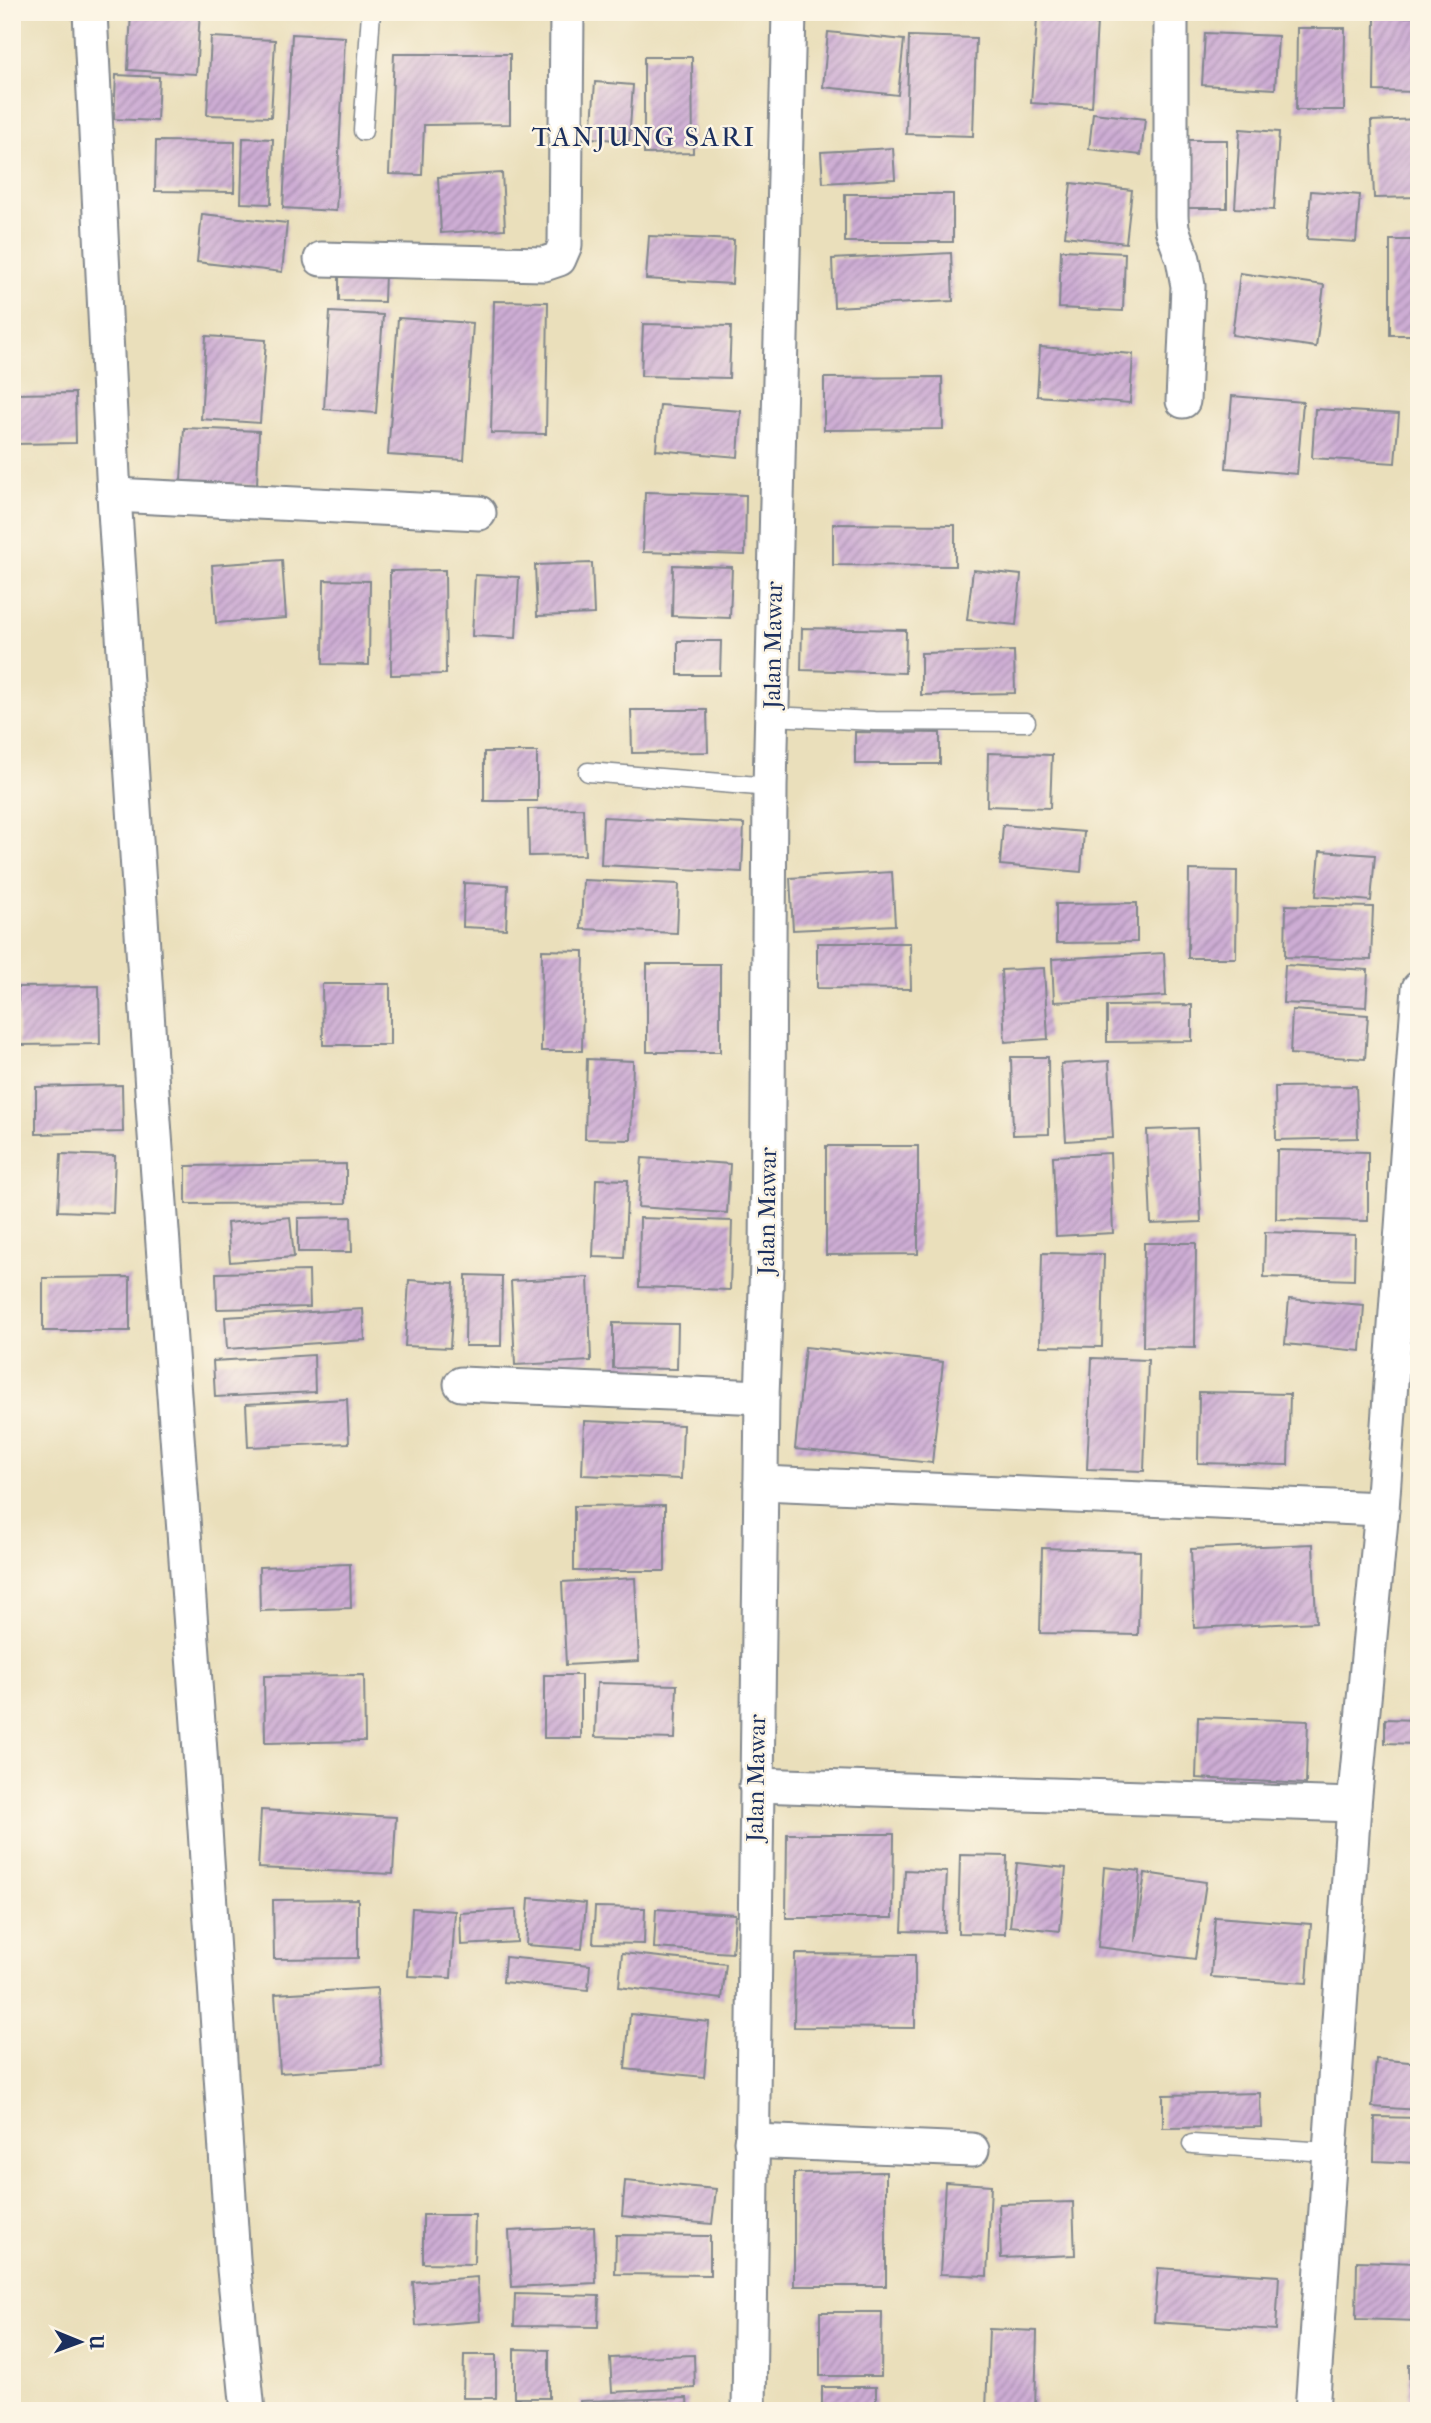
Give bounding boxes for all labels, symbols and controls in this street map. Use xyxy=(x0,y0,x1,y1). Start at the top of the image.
district label: TANJUNG SARI xyxy=(532,120,756,153)
street label: Jalan Mawar xyxy=(758,580,788,711)
street label: Jalan Mawar xyxy=(752,1146,782,1277)
street label: Jalan Mawar xyxy=(741,1713,771,1844)
north arrow xyxy=(46,2308,116,2378)
text: U xyxy=(85,2334,107,2350)

